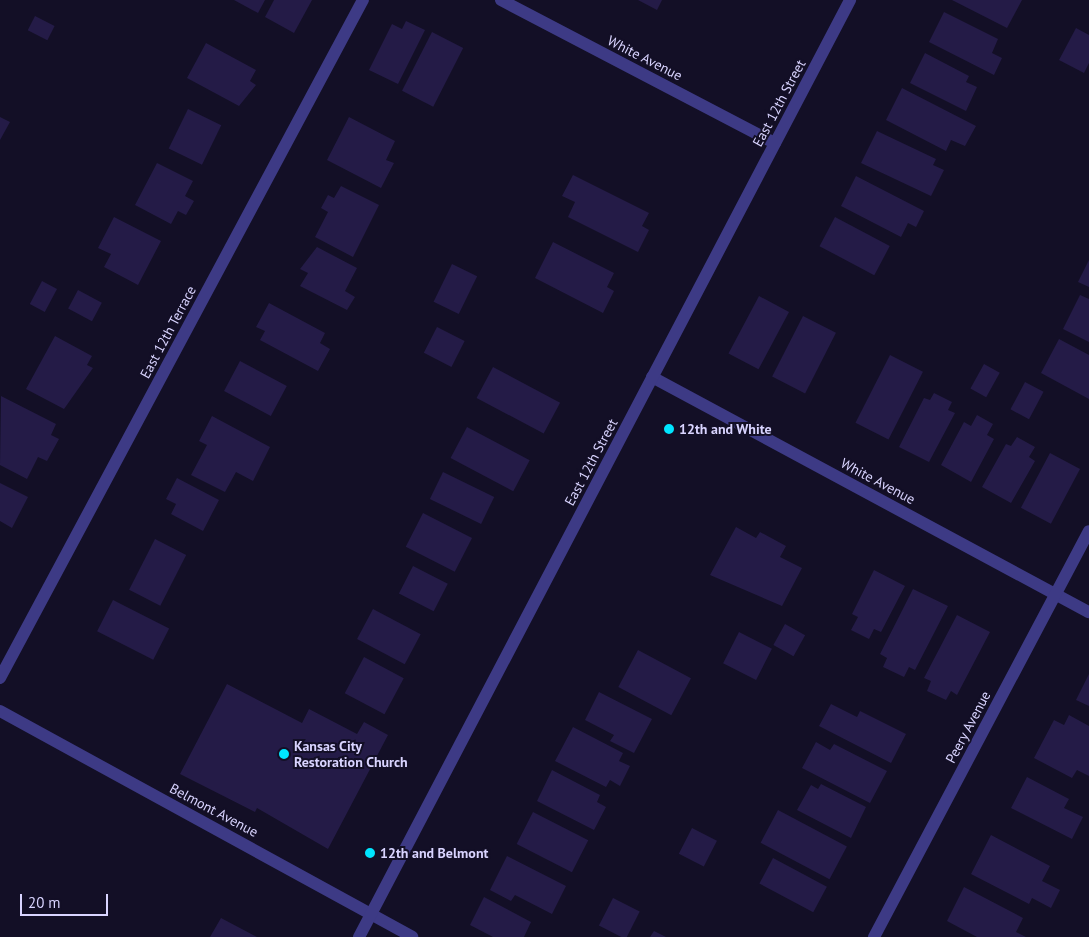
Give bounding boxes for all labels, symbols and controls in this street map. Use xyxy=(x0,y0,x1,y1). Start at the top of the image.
street label: White Avenue xyxy=(605,32,685,84)
street label: East 12th Street xyxy=(749,57,809,149)
street label: East 12th Terrace xyxy=(136,283,200,381)
street label: East 12th Street xyxy=(561,416,621,508)
place label: 12th and White xyxy=(679,421,772,437)
marker: 12th and White xyxy=(663,423,675,435)
street label: White Avenue xyxy=(838,454,918,508)
street label: Peery Avenue xyxy=(942,688,994,766)
place label: Kansas City Restoration Church xyxy=(294,738,408,770)
marker: Kansas City Restoration Church xyxy=(278,748,290,760)
street label: Belmont Avenue xyxy=(167,780,261,840)
place label: 12th and Belmont xyxy=(380,845,488,861)
marker: 12th and Belmont xyxy=(364,847,376,859)
scale bar xyxy=(22,884,110,916)
text: 20 m xyxy=(28,893,61,912)

